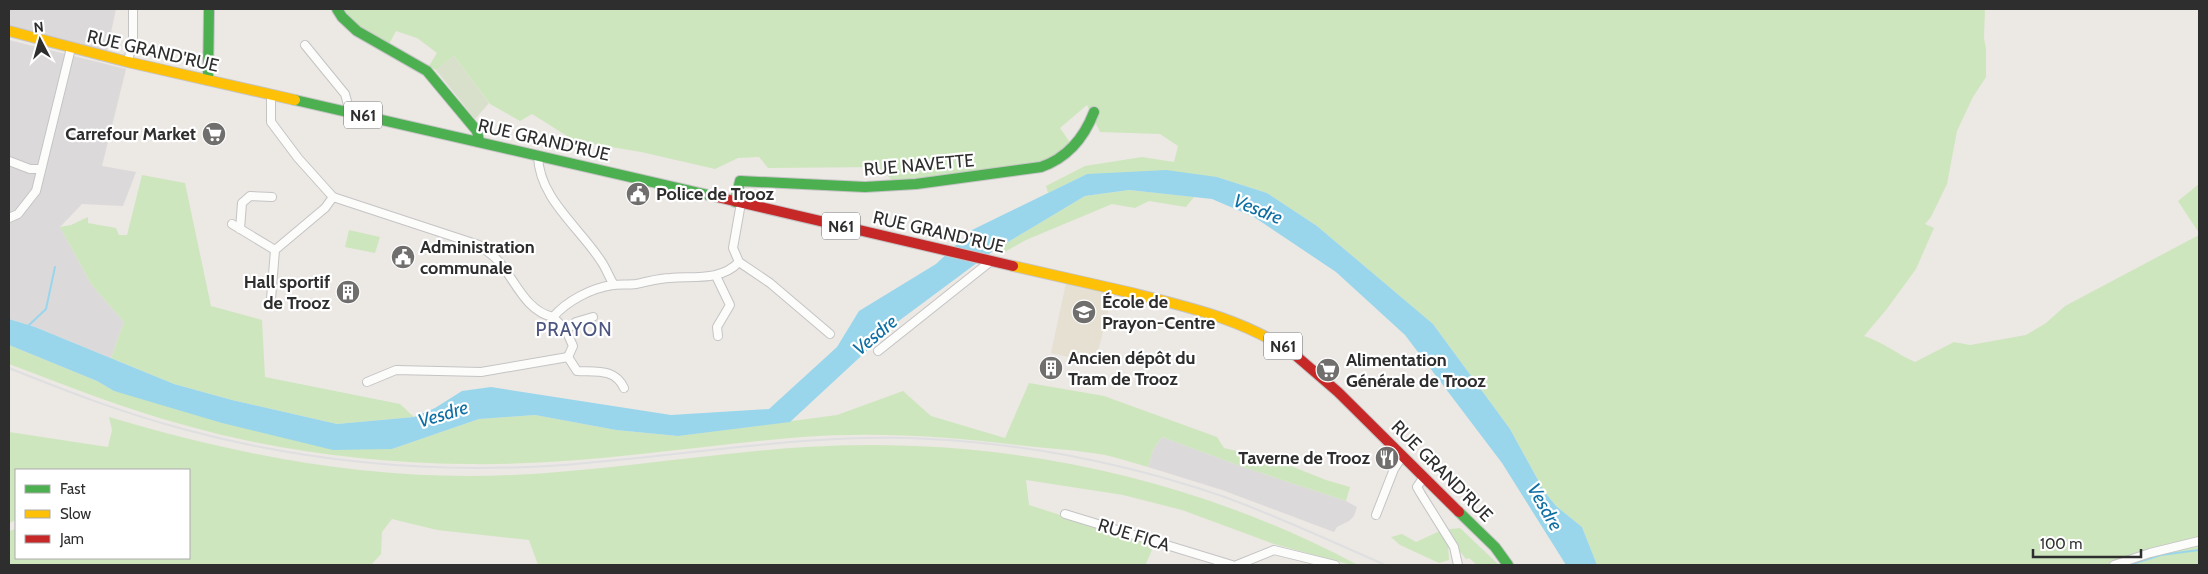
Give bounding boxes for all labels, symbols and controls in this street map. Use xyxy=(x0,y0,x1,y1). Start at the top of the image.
north arrow xyxy=(15,15,65,65)
text: N xyxy=(33,18,45,37)
street label: RUE GRAND'RUE xyxy=(85,25,221,77)
road number: N61 xyxy=(344,102,382,128)
street label: RUE GRAND'RUE xyxy=(476,114,612,166)
supermarket icon: Carrefour Market xyxy=(201,121,227,147)
place label: Carrefour Market xyxy=(65,123,196,145)
street label: RUE NAVETTE xyxy=(863,149,975,181)
public building icon: Police de Trooz xyxy=(625,181,651,207)
place label: Police de Trooz xyxy=(656,183,775,205)
water label: Vesdre xyxy=(1230,189,1286,229)
street label: RUE GRAND'RUE xyxy=(871,206,1007,258)
road number: N61 xyxy=(822,212,860,240)
place label: Administration communale xyxy=(420,236,535,279)
public building icon: Administration communale xyxy=(390,244,416,270)
place label: Hall sportif de Trooz xyxy=(244,271,330,314)
building icon: Hall sportif de Trooz xyxy=(335,279,361,305)
place label: École de Prayon-Centre xyxy=(1102,291,1215,334)
school or university icon: École de Prayon-Centre xyxy=(1071,299,1097,325)
water label: Vesdre xyxy=(848,310,902,360)
district label: PRAYON xyxy=(535,318,613,341)
road number: N61 xyxy=(1264,332,1302,360)
place label: Ancien dépôt du Tram de Trooz xyxy=(1068,347,1195,390)
place label: Alimentation Générale de Trooz xyxy=(1346,349,1486,392)
building icon: Ancien dépôt du Tram de Trooz xyxy=(1038,355,1064,381)
supermarket icon: Alimentation Générale de Trooz xyxy=(1315,357,1341,383)
water label: Vesdre xyxy=(415,395,471,432)
street label: RUE GRAND'RUE xyxy=(1387,416,1497,526)
restaurant icon: Taverne de Trooz xyxy=(1374,445,1400,471)
place label: Taverne de Trooz xyxy=(1238,447,1370,469)
legend xyxy=(15,469,190,559)
water label: Vesdre xyxy=(1522,479,1568,535)
text: Fast xyxy=(60,480,85,498)
text: Slow xyxy=(60,505,91,523)
street label: RUE FICA xyxy=(1095,514,1173,556)
scale bar xyxy=(2033,526,2140,558)
text: Jam xyxy=(59,530,84,548)
text: 100 m xyxy=(2040,535,2082,553)

